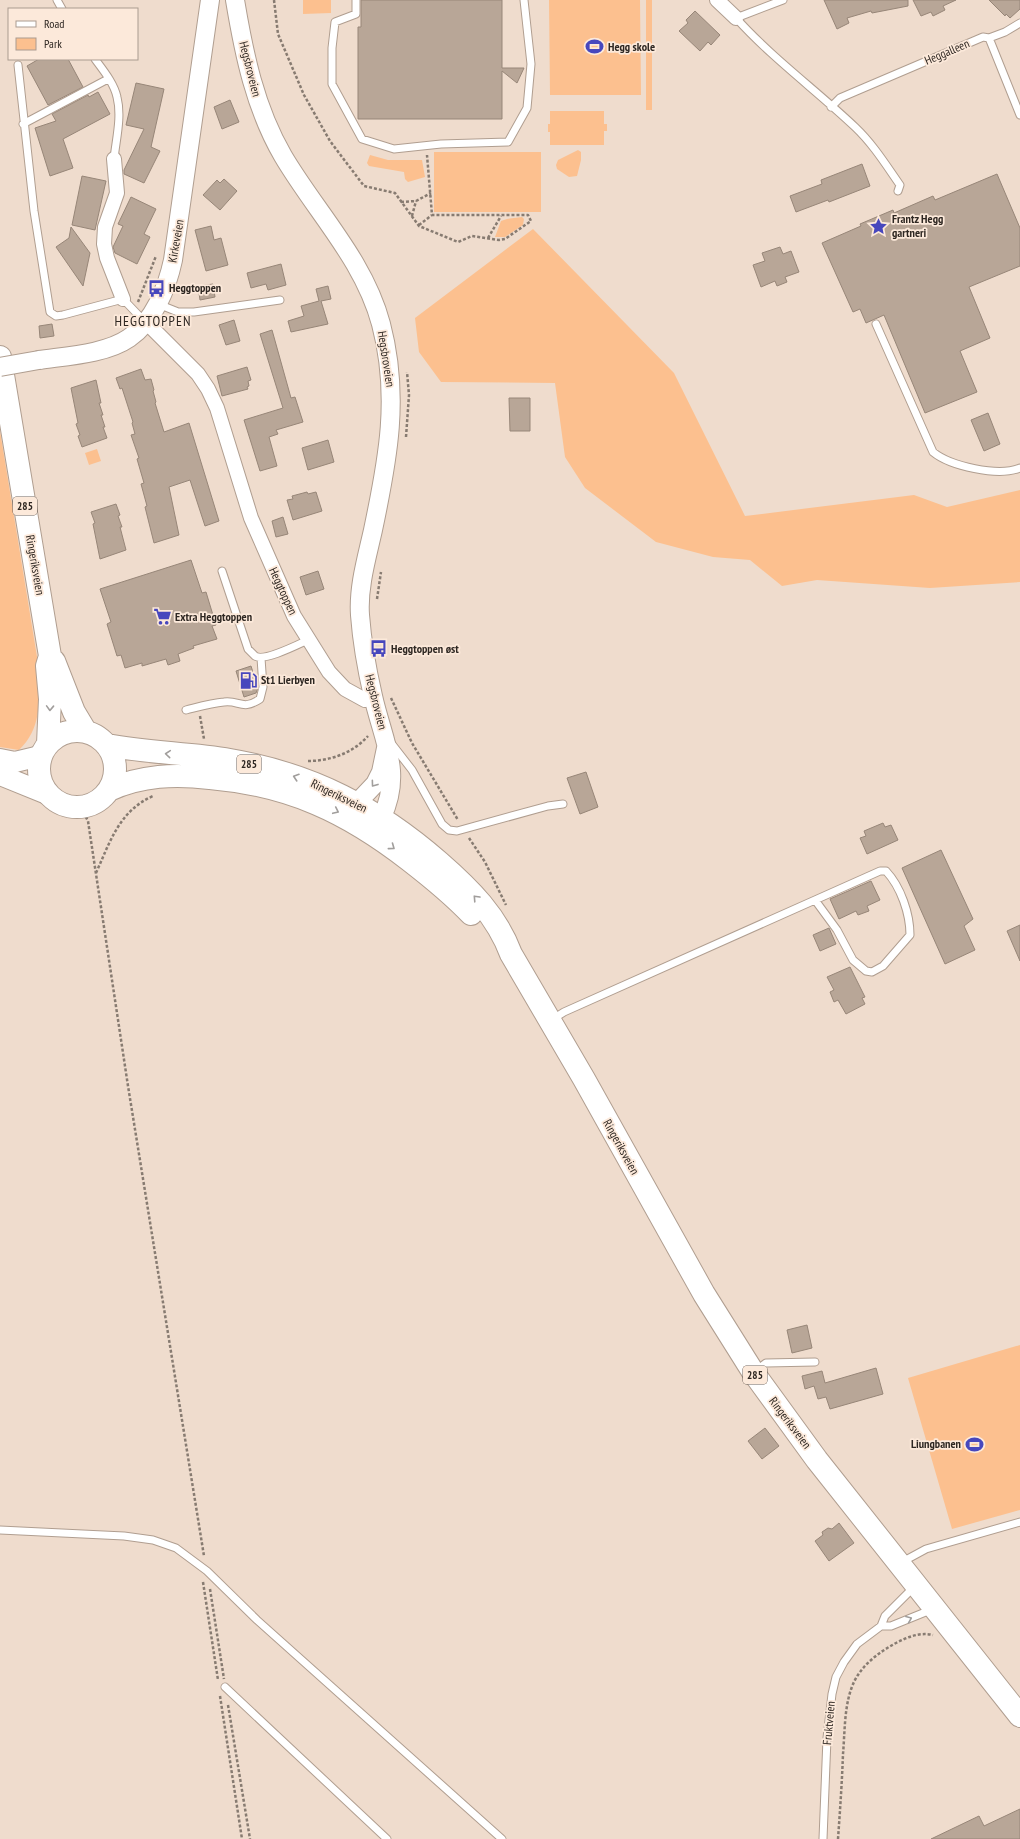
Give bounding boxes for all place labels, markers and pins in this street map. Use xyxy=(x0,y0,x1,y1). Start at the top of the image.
sports icon: Hegg skole xyxy=(585,37,605,57)
place label: Hegg skole xyxy=(608,39,655,54)
place label: Frantz Hegg gartneri xyxy=(892,211,943,240)
place icon: Frantz Hegg gartneri xyxy=(869,216,889,236)
bus stop icon: Heggtoppen xyxy=(146,278,166,298)
place label: Heggtoppen xyxy=(169,280,221,295)
supermarket icon: Extra Heggtoppen xyxy=(152,607,172,627)
place label: Extra Heggtoppen xyxy=(175,609,252,624)
bus stop icon: Heggtoppen øst xyxy=(368,639,388,659)
place label: Heggtoppen øst xyxy=(391,641,459,656)
fuel station icon: St1 Lierbyen xyxy=(238,670,258,690)
place label: St1 Lierbyen xyxy=(261,672,315,687)
sports icon: Liungbanen xyxy=(964,1434,984,1454)
place label: Liungbanen xyxy=(911,1436,961,1451)

